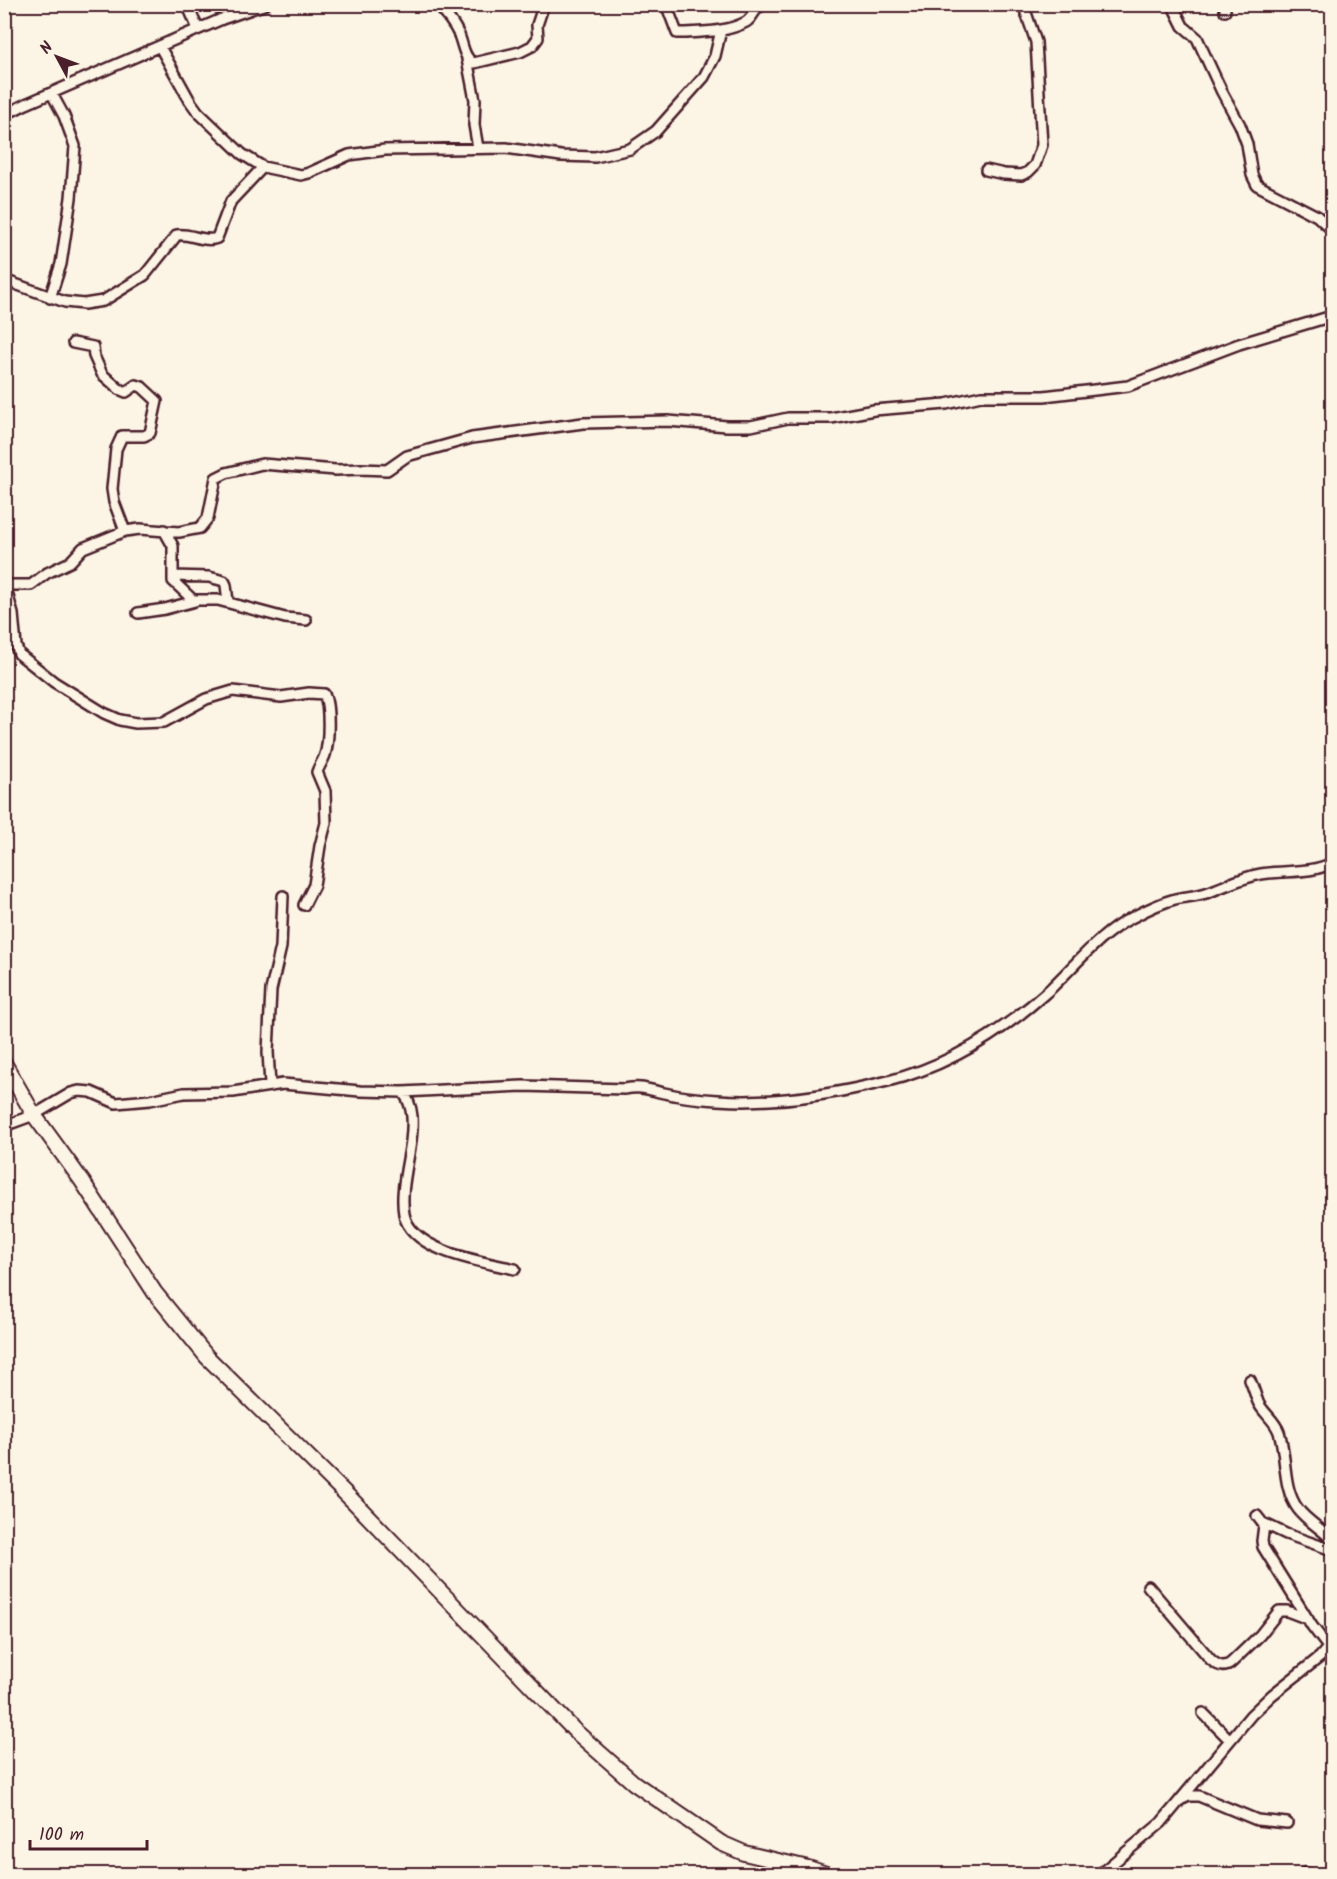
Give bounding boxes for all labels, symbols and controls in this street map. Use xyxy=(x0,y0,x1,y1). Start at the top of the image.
north arrow xyxy=(27,27,87,87)
text: N xyxy=(34,36,60,60)
scale bar xyxy=(30,1813,147,1851)
text: 100 m xyxy=(39,1821,84,1850)

